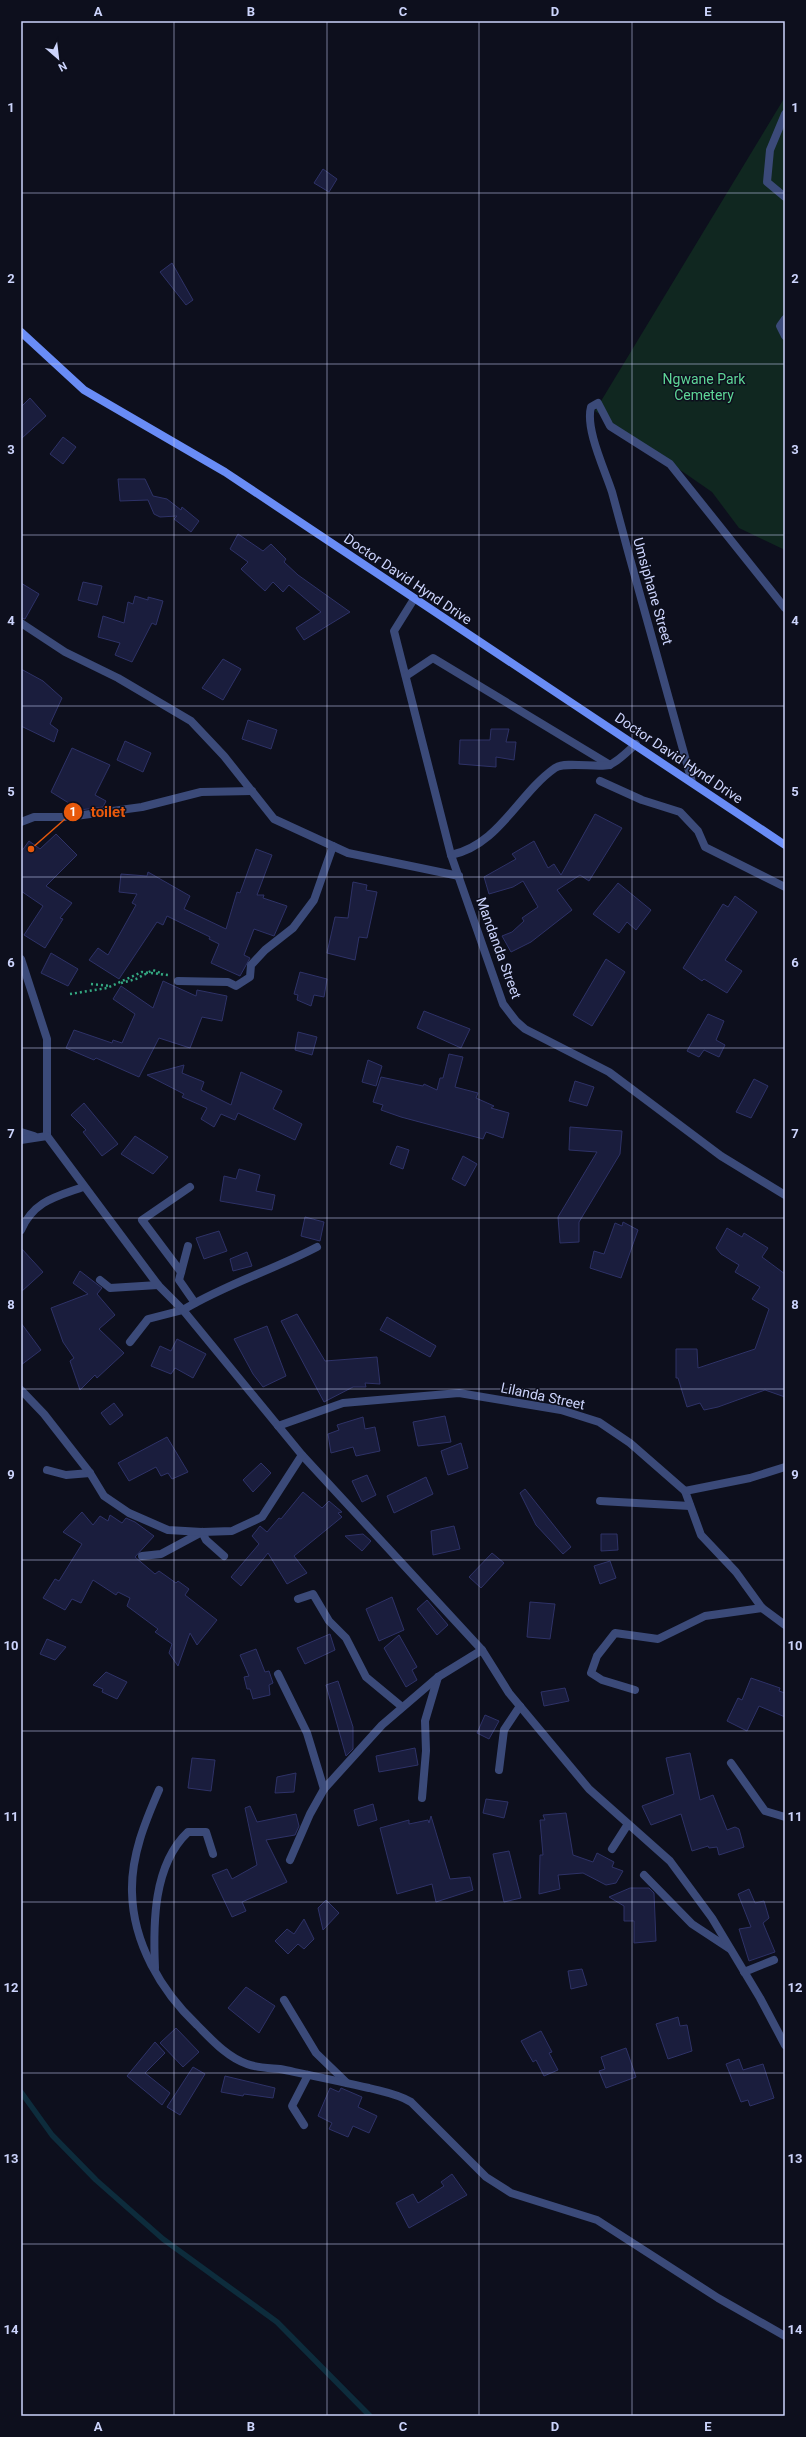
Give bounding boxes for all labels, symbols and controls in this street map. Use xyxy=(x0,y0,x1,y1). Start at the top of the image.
text: A xyxy=(94,4,103,19)
text: B xyxy=(247,4,255,19)
text: C xyxy=(399,4,408,19)
text: D xyxy=(551,4,559,19)
text: E xyxy=(704,4,712,19)
north arrow xyxy=(38,38,78,78)
text: N xyxy=(56,59,69,74)
text: 1 xyxy=(7,100,15,115)
text: 1 xyxy=(791,100,799,115)
text: 2 xyxy=(7,271,15,286)
text: 2 xyxy=(791,271,799,286)
park label: Ngwane Park Cemetery xyxy=(663,371,746,403)
text: 3 xyxy=(7,442,15,457)
text: 3 xyxy=(791,442,799,457)
street label: Doctor David Hynd Drive xyxy=(341,530,475,628)
street label: Umsiphane Street xyxy=(630,536,676,647)
text: 4 xyxy=(7,613,15,628)
text: 4 xyxy=(791,613,799,628)
street label: Doctor David Hynd Drive xyxy=(612,709,746,807)
text: 5 xyxy=(7,784,15,799)
text: 5 xyxy=(791,784,799,799)
callout: toilet xyxy=(63,798,134,825)
text: toilet xyxy=(91,803,125,821)
text: 1 xyxy=(70,805,76,819)
street label: Mandanda Street xyxy=(473,895,525,1001)
text: 6 xyxy=(7,955,15,970)
text: 6 xyxy=(791,955,799,970)
text: 7 xyxy=(7,1126,15,1141)
text: 7 xyxy=(791,1126,799,1141)
text: 8 xyxy=(7,1297,15,1312)
text: 8 xyxy=(791,1297,799,1312)
street label: Lilanda Street xyxy=(499,1379,587,1413)
text: 9 xyxy=(7,1467,15,1482)
text: 9 xyxy=(791,1467,799,1482)
text: 10 xyxy=(4,1638,18,1653)
text: 10 xyxy=(788,1638,802,1653)
text: 11 xyxy=(4,1809,18,1824)
text: 11 xyxy=(788,1809,802,1824)
text: 12 xyxy=(4,1980,18,1995)
text: 12 xyxy=(788,1980,802,1995)
text: 13 xyxy=(4,2151,18,2166)
text: 13 xyxy=(788,2151,802,2166)
text: 14 xyxy=(4,2322,19,2337)
text: 14 xyxy=(788,2322,803,2337)
text: A xyxy=(94,2419,103,2434)
text: B xyxy=(247,2419,255,2434)
text: C xyxy=(399,2419,408,2434)
text: D xyxy=(551,2419,559,2434)
text: E xyxy=(704,2419,712,2434)

